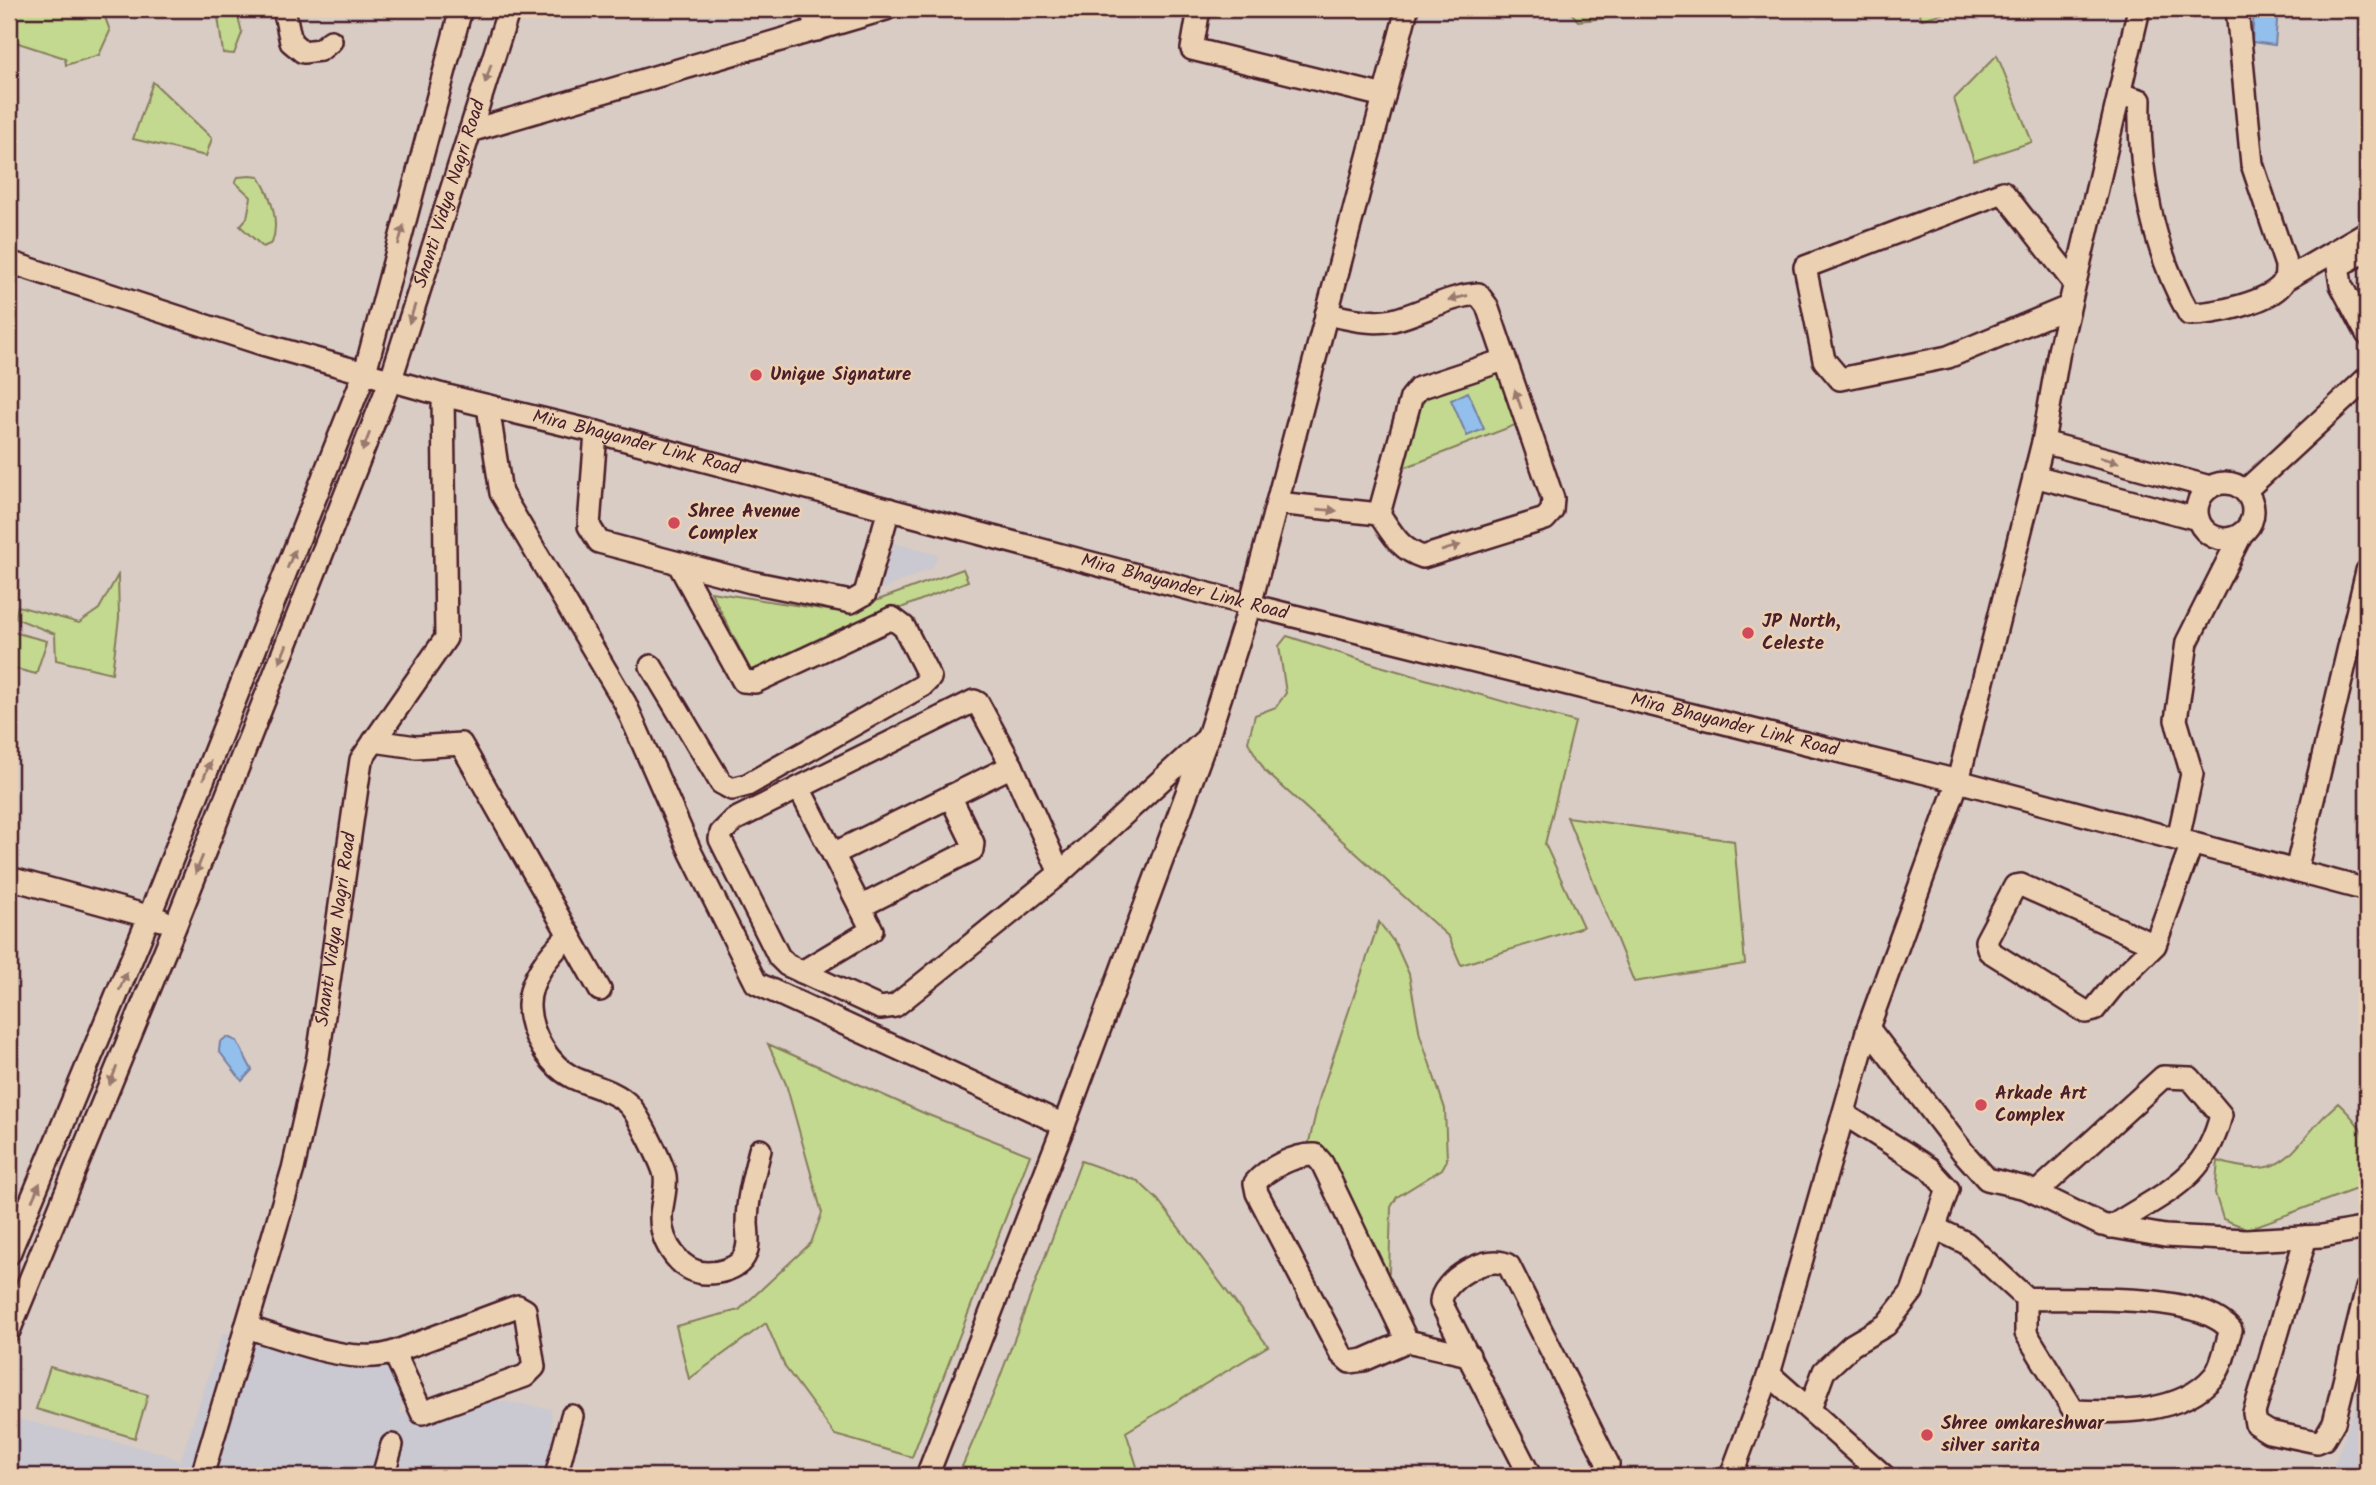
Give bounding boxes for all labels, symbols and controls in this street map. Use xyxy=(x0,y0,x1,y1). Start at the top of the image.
one-way arrow xyxy=(482,64,493,85)
street label: Shanti Vidya Nagri Road xyxy=(406,96,494,292)
one-way arrow xyxy=(396,224,407,246)
one-way arrow xyxy=(1446,293,1468,304)
one-way arrow xyxy=(406,304,417,325)
place label: Unique Signature xyxy=(770,360,911,390)
marker: Unique Signature xyxy=(748,367,764,383)
one-way arrow xyxy=(1512,388,1523,409)
street label: Mira Bhayander Link Road xyxy=(529,402,744,485)
one-way arrow xyxy=(361,432,372,453)
one-way arrow xyxy=(2098,455,2120,466)
place label: Shree Avenue Complex xyxy=(688,497,800,549)
one-way arrow xyxy=(1317,505,1339,516)
marker: Shree Avenue Complex xyxy=(666,515,682,531)
one-way arrow xyxy=(1440,542,1461,553)
street label: Mira Bhayander Link Road xyxy=(1077,546,1292,629)
one-way arrow xyxy=(286,548,297,569)
place label: JP North, Celeste xyxy=(1762,607,1841,659)
marker: JP North, Celeste xyxy=(1740,625,1756,641)
one-way arrow xyxy=(277,643,288,664)
street label: Mira Bhayander Link Road xyxy=(1627,685,1842,766)
one-way arrow xyxy=(202,760,213,781)
street label: Shanti Vidya Nagri Road xyxy=(308,830,365,1028)
one-way arrow xyxy=(194,855,205,876)
one-way arrow xyxy=(118,971,129,992)
one-way arrow xyxy=(108,1066,119,1087)
place label: Arkade Art Complex xyxy=(1995,1079,2088,1131)
marker: Arkade Art Complex xyxy=(1973,1097,1989,1113)
one-way arrow xyxy=(30,1182,42,1202)
place label: Shree omkareshwar silver sarita xyxy=(1941,1409,2105,1461)
marker: Shree omkareshwar silver sarita xyxy=(1919,1427,1935,1443)

